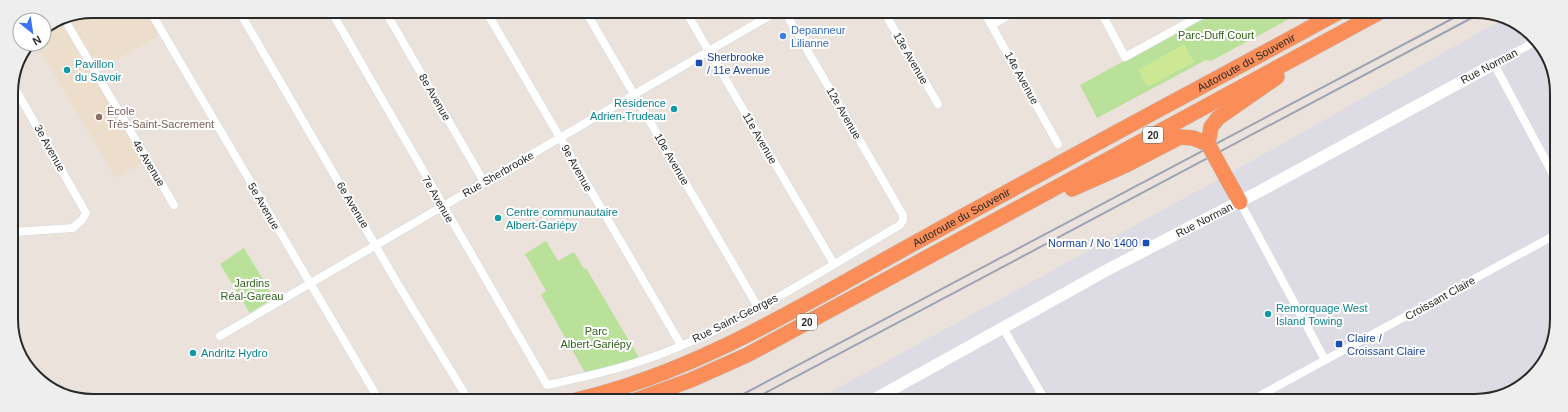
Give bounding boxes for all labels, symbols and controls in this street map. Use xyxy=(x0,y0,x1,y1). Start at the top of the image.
north arrow xyxy=(12,12,52,52)
place label: Depanneur Lilianne xyxy=(791,24,846,49)
park label: Parc-Duff Court xyxy=(1178,29,1254,41)
street label: 13e Avenue xyxy=(891,30,931,86)
marker: Depanneur Lilianne xyxy=(778,31,788,41)
street label: Autoroute du Souvenir xyxy=(1195,31,1297,94)
text: N xyxy=(31,33,43,48)
street label: Rue Norman xyxy=(1459,46,1519,86)
street label: 14e Avenue xyxy=(1003,50,1041,106)
place label: Sherbrooke / 11e Avenue xyxy=(707,51,770,76)
place label: Pavillon du Savoir xyxy=(75,58,122,83)
marker: Sherbrooke / 11e Avenue xyxy=(694,58,704,68)
marker: Pavillon du Savoir xyxy=(62,65,72,75)
street label: 8e Avenue xyxy=(417,72,453,122)
street label: 12e Avenue xyxy=(824,85,864,141)
place label: Résidence Adrien-Trudeau xyxy=(590,97,666,122)
marker: Résidence Adrien-Trudeau xyxy=(669,104,679,114)
place label: École Très-Saint-Sacrement xyxy=(107,105,214,130)
street label: 11e Avenue xyxy=(741,110,779,166)
marker: École Très-Saint-Sacrement xyxy=(94,112,104,122)
street label: 3e Avenue xyxy=(32,122,68,174)
road number: 20 xyxy=(1143,127,1163,143)
street label: 10e Avenue xyxy=(652,131,692,187)
street label: 4e Avenue xyxy=(131,138,167,188)
street label: 9e Avenue xyxy=(559,142,595,194)
street label: Rue Sherbrooke xyxy=(460,149,536,199)
street label: 7e Avenue xyxy=(420,174,456,224)
street label: 6e Avenue xyxy=(335,180,371,230)
street label: 5e Avenue xyxy=(246,181,282,231)
street label: Autoroute du Souvenir xyxy=(911,185,1013,249)
street label: Rue Norman xyxy=(1174,200,1235,240)
place label: Centre communautaire Albert-Gariépy xyxy=(506,206,618,231)
marker: Centre communautaire Albert-Gariépy xyxy=(493,213,503,223)
place label: Norman / No 1400 xyxy=(1048,237,1138,249)
marker: Norman / No 1400 xyxy=(1141,238,1151,248)
street label: Croissant Claire xyxy=(1403,274,1477,322)
park label: Jardins Réal-Gareau xyxy=(221,277,283,302)
street label: Rue Saint-Georges xyxy=(690,291,780,345)
place label: Remorquage West Island Towing xyxy=(1276,302,1368,327)
marker: Remorquage West Island Towing xyxy=(1263,309,1273,319)
road number: 20 xyxy=(797,314,817,330)
park label: Parc Albert-Gariépy xyxy=(561,325,632,350)
place label: Claire / Croissant Claire xyxy=(1347,332,1425,357)
marker: Claire / Croissant Claire xyxy=(1334,339,1344,349)
place label: Andritz Hydro xyxy=(201,347,268,359)
marker: Andritz Hydro xyxy=(188,348,198,358)

